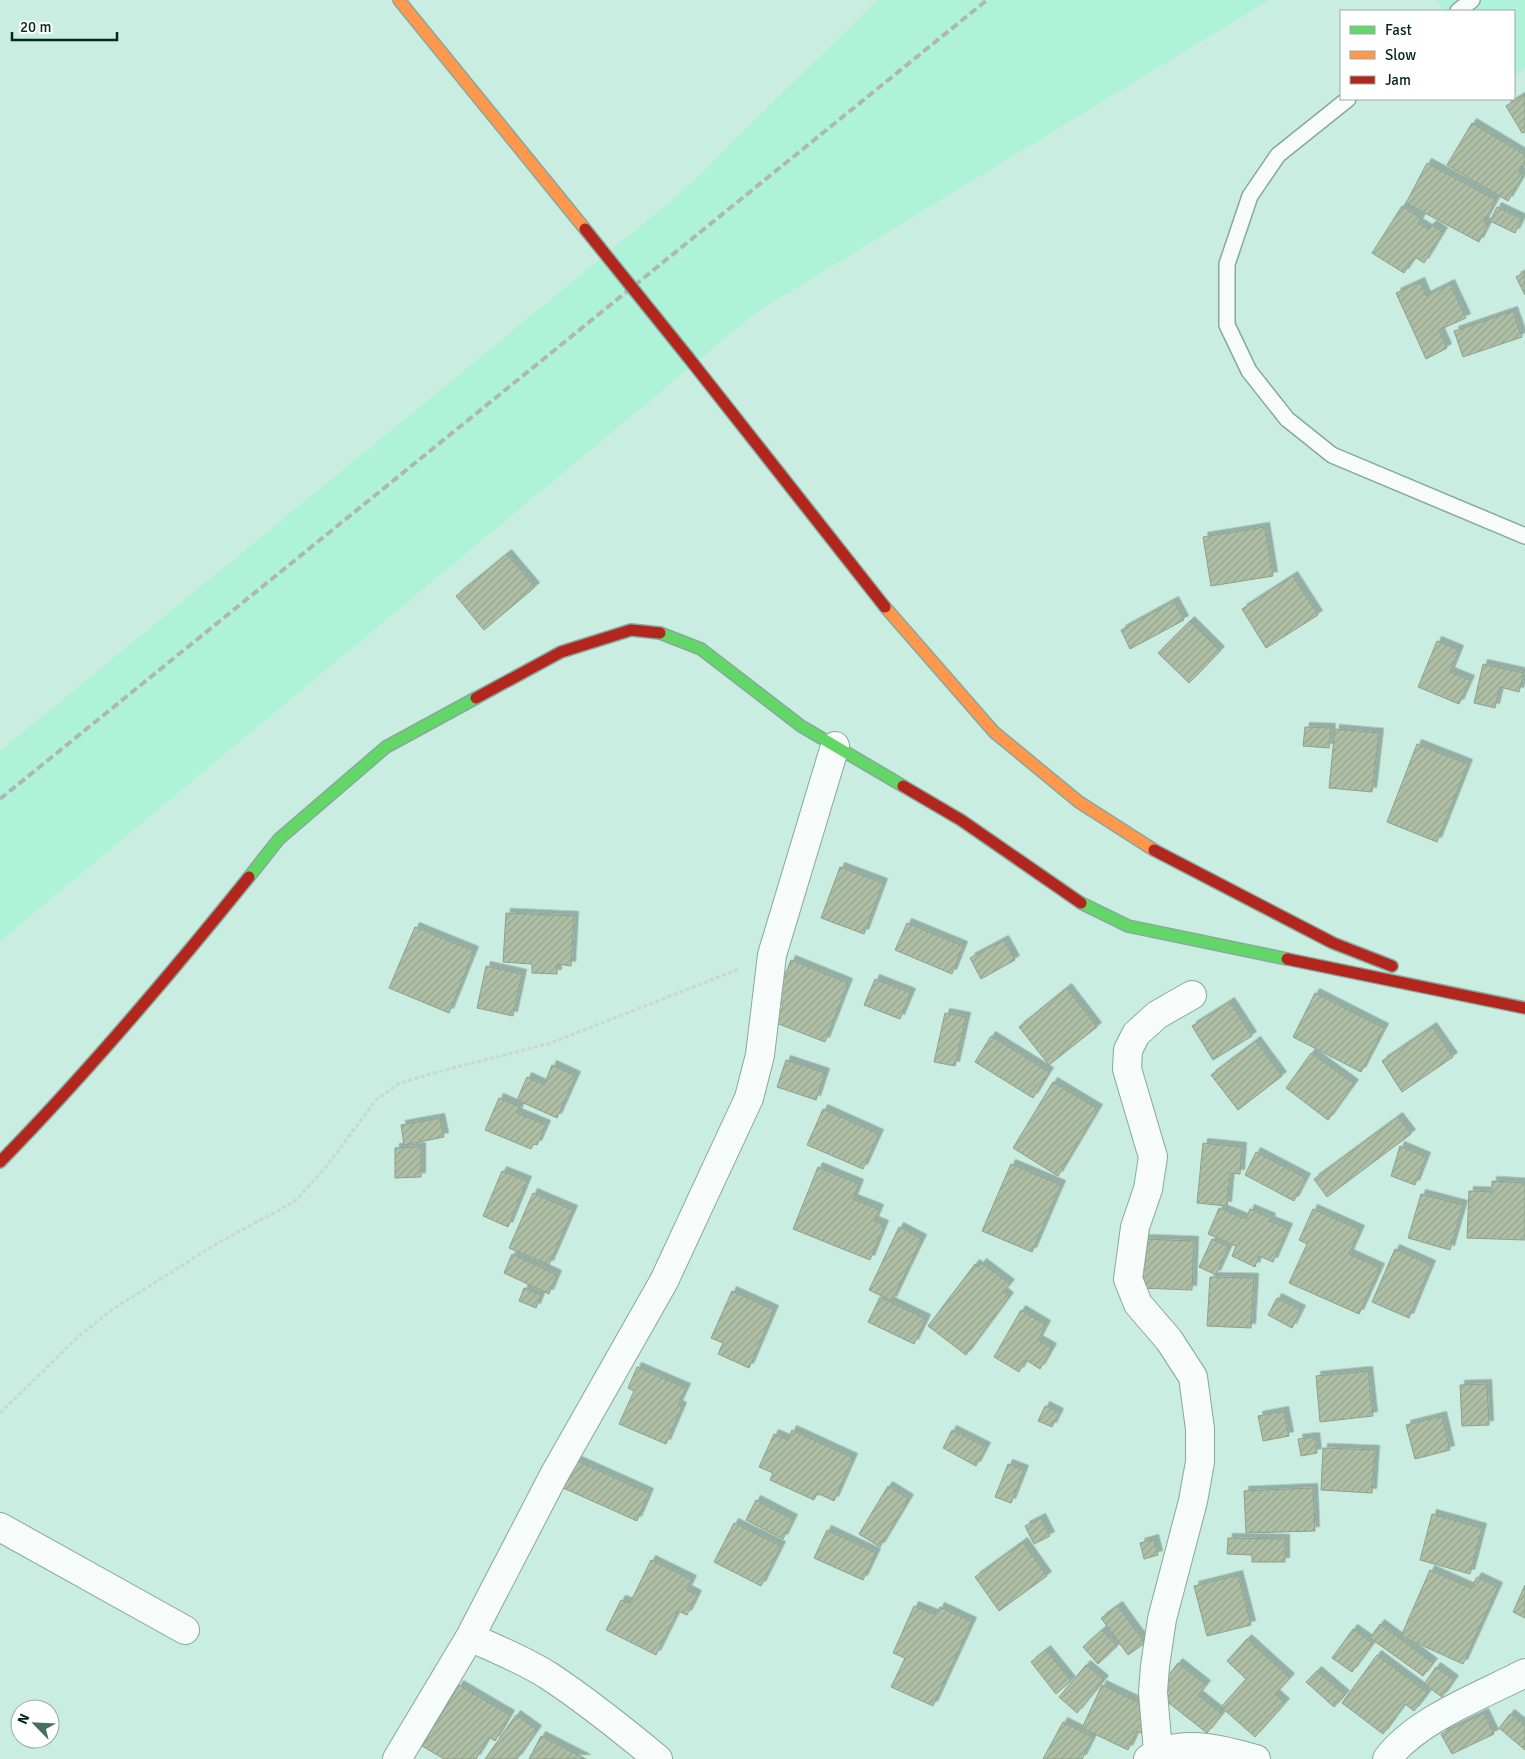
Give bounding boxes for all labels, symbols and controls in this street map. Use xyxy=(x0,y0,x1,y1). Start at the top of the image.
scale bar xyxy=(12,10,118,42)
legend xyxy=(1340,10,1515,100)
text: 20 m xyxy=(20,18,51,36)
text: Fast xyxy=(1385,21,1412,39)
text: Slow xyxy=(1385,46,1416,64)
text: Jam xyxy=(1385,71,1411,89)
north arrow xyxy=(10,1699,60,1749)
text: N xyxy=(14,1711,33,1727)

